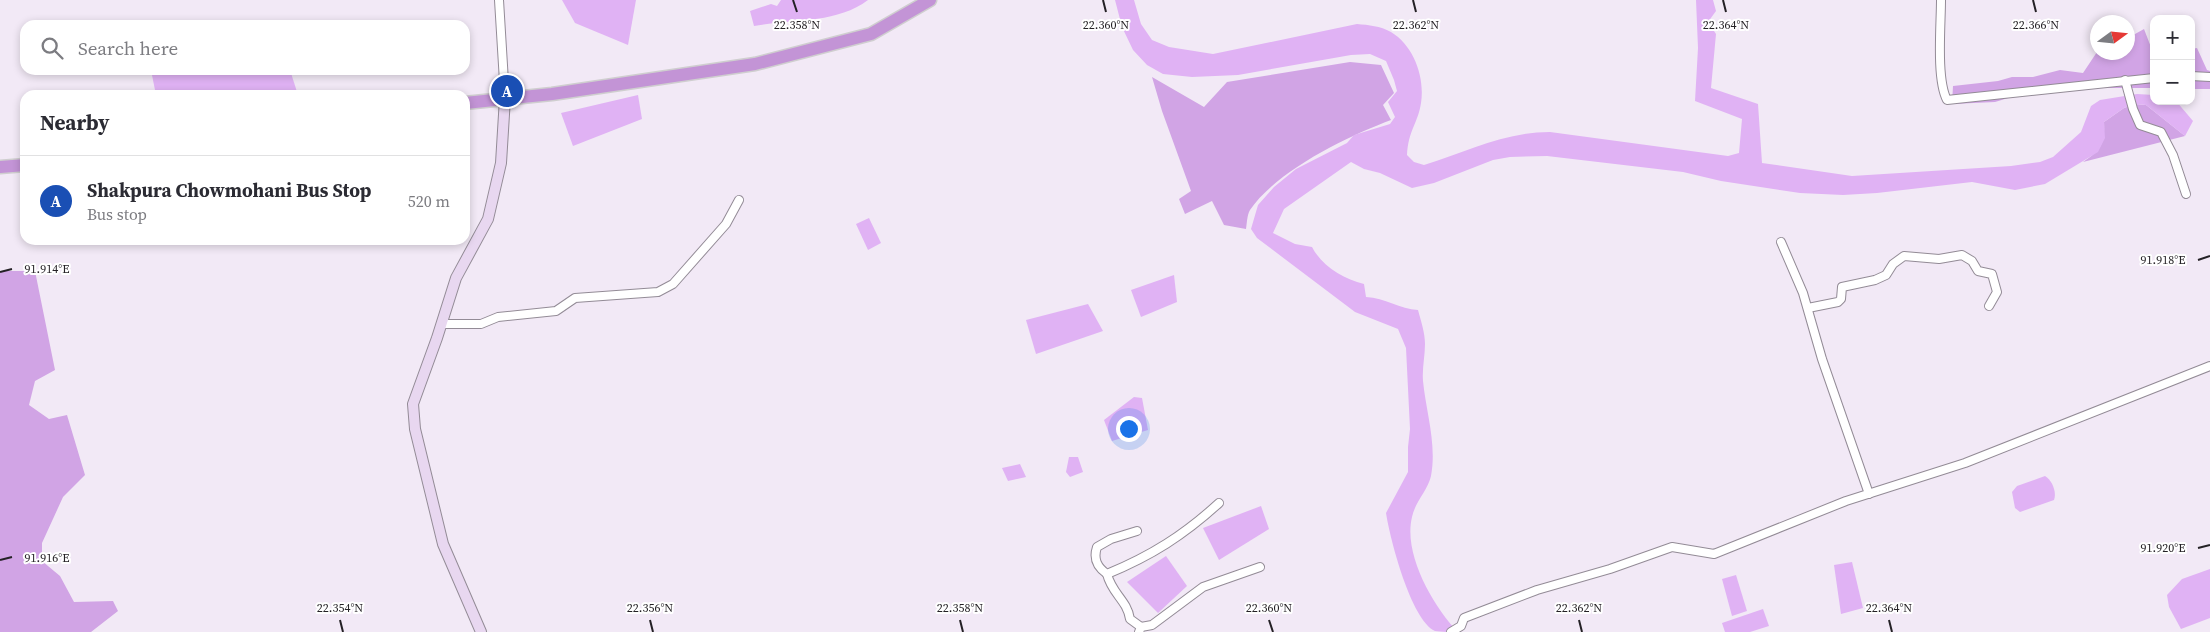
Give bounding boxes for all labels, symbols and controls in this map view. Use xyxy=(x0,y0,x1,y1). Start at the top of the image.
north arrow xyxy=(2090,15,2135,60)
map controls xyxy=(2150,15,2195,105)
button: + xyxy=(2150,15,2195,60)
text: 22.358°N xyxy=(774,17,820,33)
text: 22.360°N xyxy=(1083,17,1129,33)
text: 22.362°N xyxy=(1393,17,1439,33)
text: 22.364°N xyxy=(1703,17,1749,33)
text: 22.366°N xyxy=(2013,17,2059,33)
search box xyxy=(20,20,470,75)
icon: search xyxy=(38,34,66,62)
text: Search here xyxy=(78,35,178,61)
button: − xyxy=(2150,60,2195,105)
pin: A xyxy=(491,72,523,110)
text: Nearby xyxy=(40,108,110,137)
text: Shakpura Chowmohani Bus Stop xyxy=(87,177,371,203)
text: A xyxy=(51,190,61,212)
text: 520 m xyxy=(408,190,450,212)
text: Bus stop xyxy=(87,203,147,225)
text: 91.918°E xyxy=(2141,252,2185,268)
text: 91.914°E xyxy=(25,261,69,277)
your location xyxy=(1116,416,1142,442)
text: 91.920°E xyxy=(2141,540,2185,556)
text: 91.916°E xyxy=(25,550,69,566)
text: 22.354°N xyxy=(317,600,363,616)
text: 22.356°N xyxy=(627,600,673,616)
text: 22.358°N xyxy=(937,600,983,616)
text: 22.360°N xyxy=(1246,600,1292,616)
text: 22.362°N xyxy=(1556,600,1602,616)
text: 22.364°N xyxy=(1866,600,1912,616)

